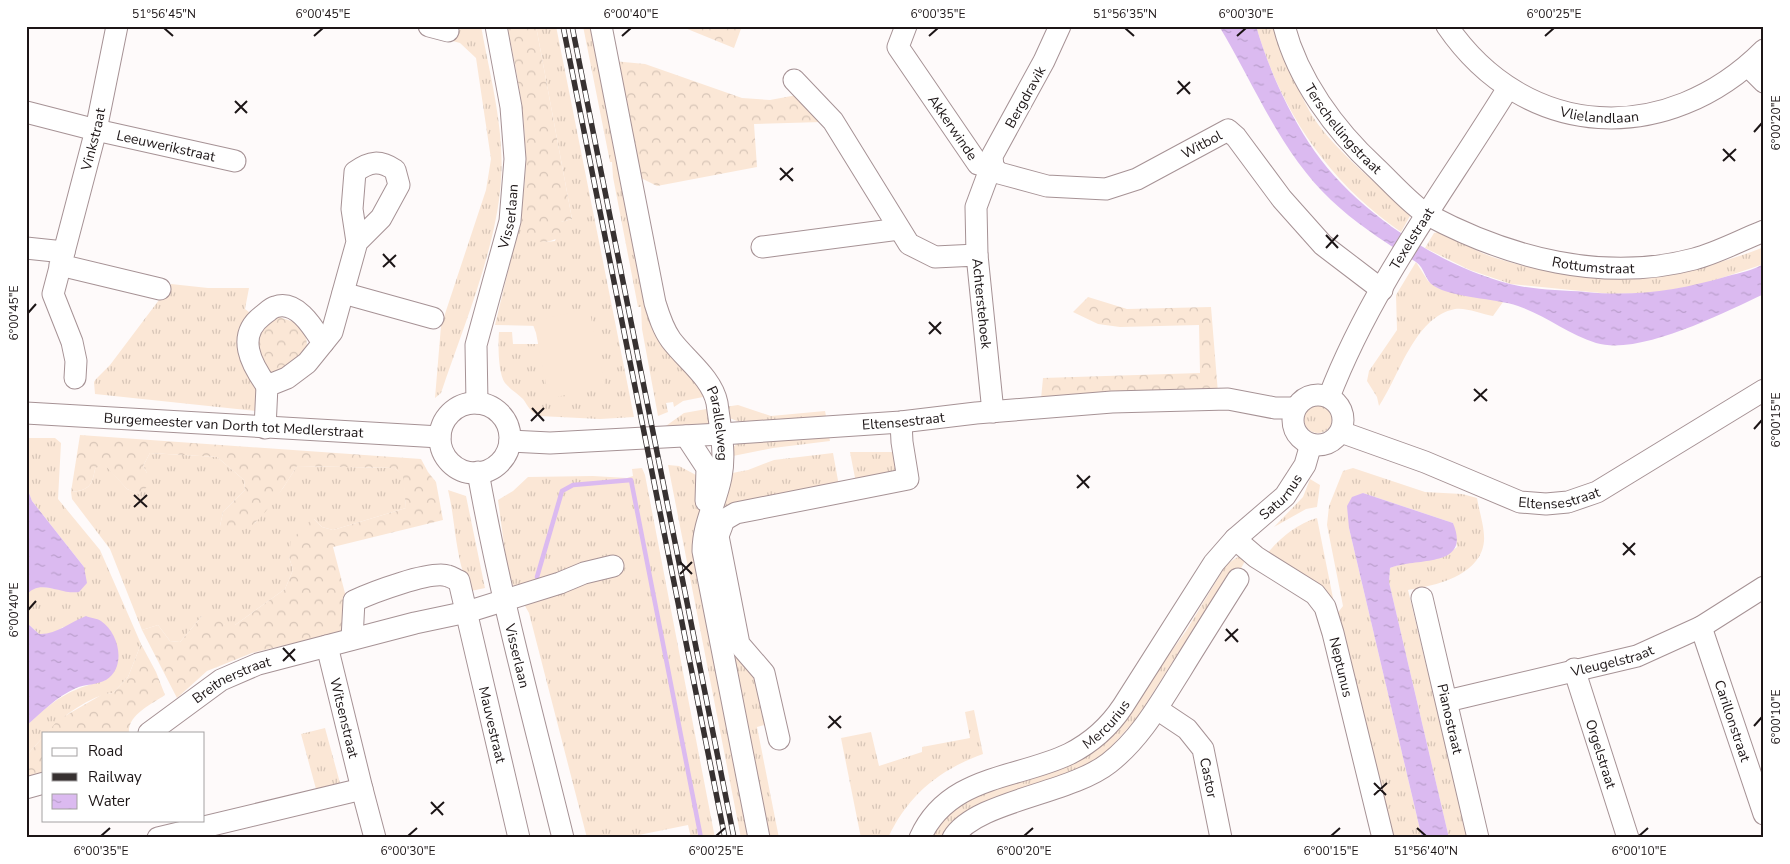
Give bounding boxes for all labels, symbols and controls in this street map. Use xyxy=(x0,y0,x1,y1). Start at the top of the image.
text: 51°56'45"N xyxy=(132,6,196,22)
text: 6°00'45"E xyxy=(296,6,350,22)
text: 6°00'40"E xyxy=(604,6,658,22)
text: 6°00'35"E xyxy=(911,6,965,22)
text: 51°56'35"N xyxy=(1093,6,1157,22)
text: 6°00'30"E xyxy=(1219,6,1273,22)
text: 6°00'25"E xyxy=(1527,6,1581,22)
street label: Bergdravik xyxy=(1001,62,1051,132)
street label: Terschellingstraat xyxy=(1300,80,1386,178)
street label: Akkerwinde xyxy=(923,91,982,164)
text: 6°00'20"E xyxy=(1768,96,1784,150)
street label: Vlielandlaan xyxy=(1557,102,1640,128)
street label: Vinkstraat xyxy=(76,106,110,174)
street label: Leeuwerikstraat xyxy=(115,126,217,166)
street label: Witbol xyxy=(1178,126,1226,163)
street label: Visserlaan xyxy=(494,183,523,252)
street label: Texelstraat xyxy=(1385,204,1439,273)
street label: Rottumstraat xyxy=(1550,252,1635,278)
street label: Achterstehoek xyxy=(967,257,996,351)
text: 6°00'45"E xyxy=(6,286,22,340)
street label: Parallelweg xyxy=(702,383,732,461)
text: 6°00'15"E xyxy=(1768,393,1784,447)
street label: Eltensestraat xyxy=(861,408,946,435)
street label: Burgemeester van Dorth tot Medlerstraat xyxy=(103,409,364,443)
street label: Saturnus xyxy=(1255,470,1307,524)
street label: Eltensestraat xyxy=(1518,483,1603,514)
text: 6°00'40"E xyxy=(6,583,22,637)
street label: Visserlaan xyxy=(500,621,534,690)
street label: Neptunus xyxy=(1324,635,1357,699)
street label: Vleugelstraat xyxy=(1568,641,1657,682)
street label: Breitnerstraat xyxy=(188,652,273,708)
street label: Witsenstraat xyxy=(325,676,363,760)
street label: Carillonstraat xyxy=(1710,678,1755,764)
street label: Pianostraat xyxy=(1432,682,1467,756)
street label: Mauvestraat xyxy=(474,685,510,765)
text: 6°00'10"E xyxy=(1768,690,1784,744)
street label: Mercurius xyxy=(1079,696,1135,754)
street label: Orgelstraat xyxy=(1581,717,1621,791)
legend xyxy=(42,732,205,822)
text: Road xyxy=(88,741,123,761)
street label: Castor xyxy=(1195,756,1222,800)
text: Railway xyxy=(88,767,142,787)
text: Water xyxy=(88,791,131,811)
text: 6°00'35"E xyxy=(74,843,128,859)
text: 6°00'30"E xyxy=(381,843,435,859)
text: 6°00'25"E xyxy=(689,843,743,859)
text: 6°00'20"E xyxy=(997,843,1051,859)
text: 6°00'15"E xyxy=(1304,843,1358,859)
text: 51°56'40"N xyxy=(1394,843,1458,859)
text: 6°00'10"E xyxy=(1612,843,1666,859)

